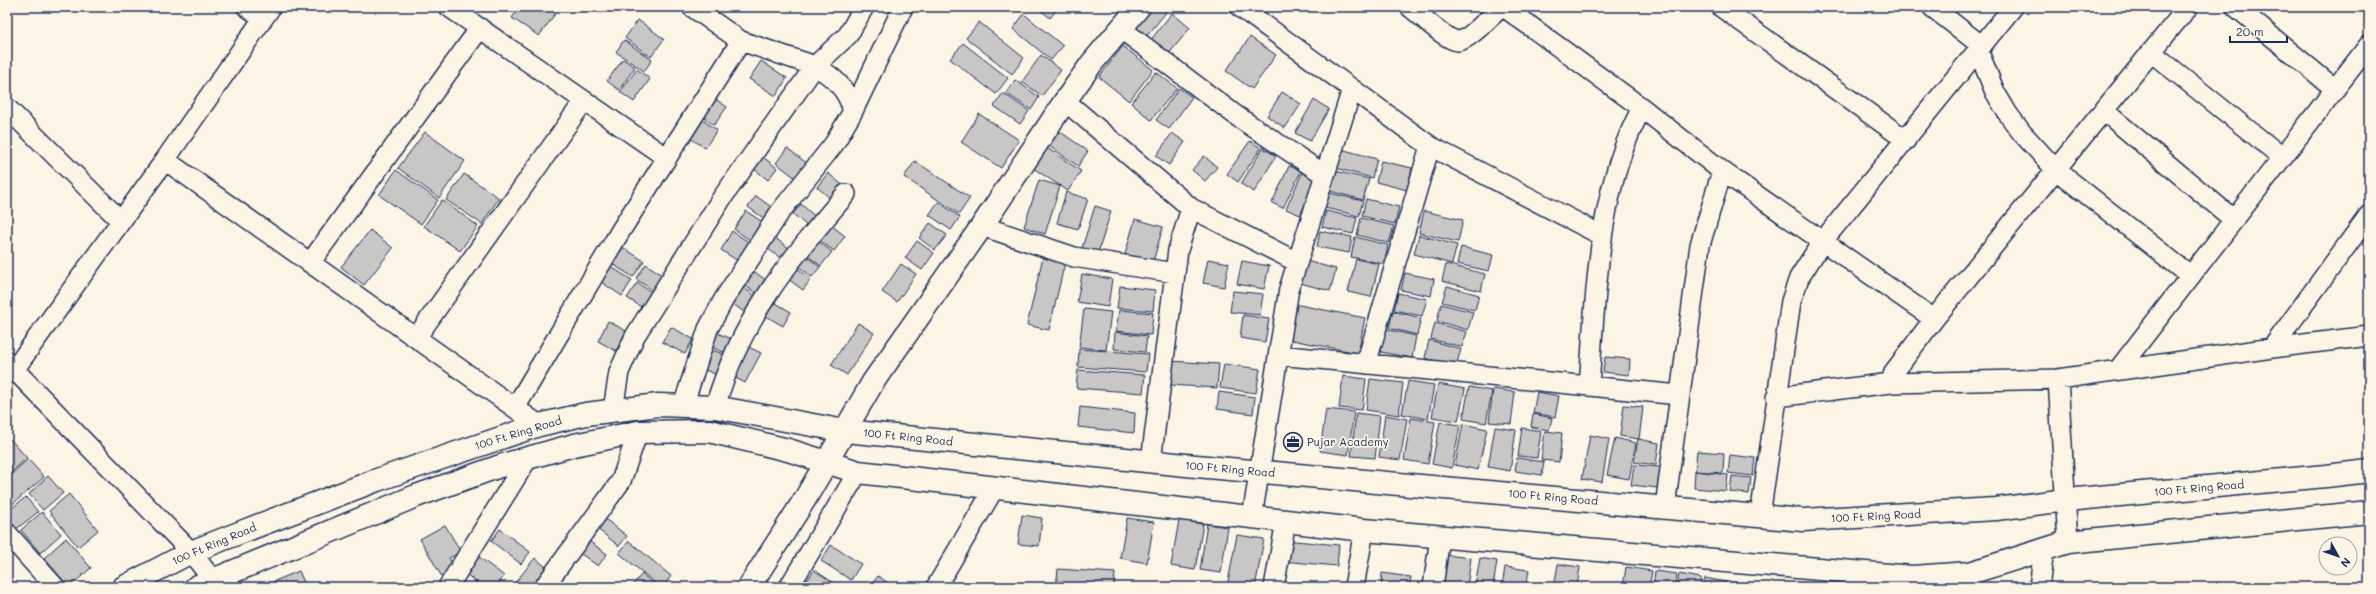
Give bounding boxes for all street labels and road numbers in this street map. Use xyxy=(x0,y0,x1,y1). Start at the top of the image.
street label: 100 Ft Ring Road xyxy=(472,412,563,453)
street label: 100 Ft Ring Road xyxy=(862,424,954,449)
street label: 100 Ft Ring Road xyxy=(1184,457,1276,480)
street label: 100 Ft Ring Road xyxy=(2153,476,2245,499)
street label: 100 Ft Ring Road xyxy=(1507,485,1599,508)
street label: 100 Ft Ring Road xyxy=(1830,506,1921,525)
street label: 100 Ft Ring Road xyxy=(169,519,258,568)

